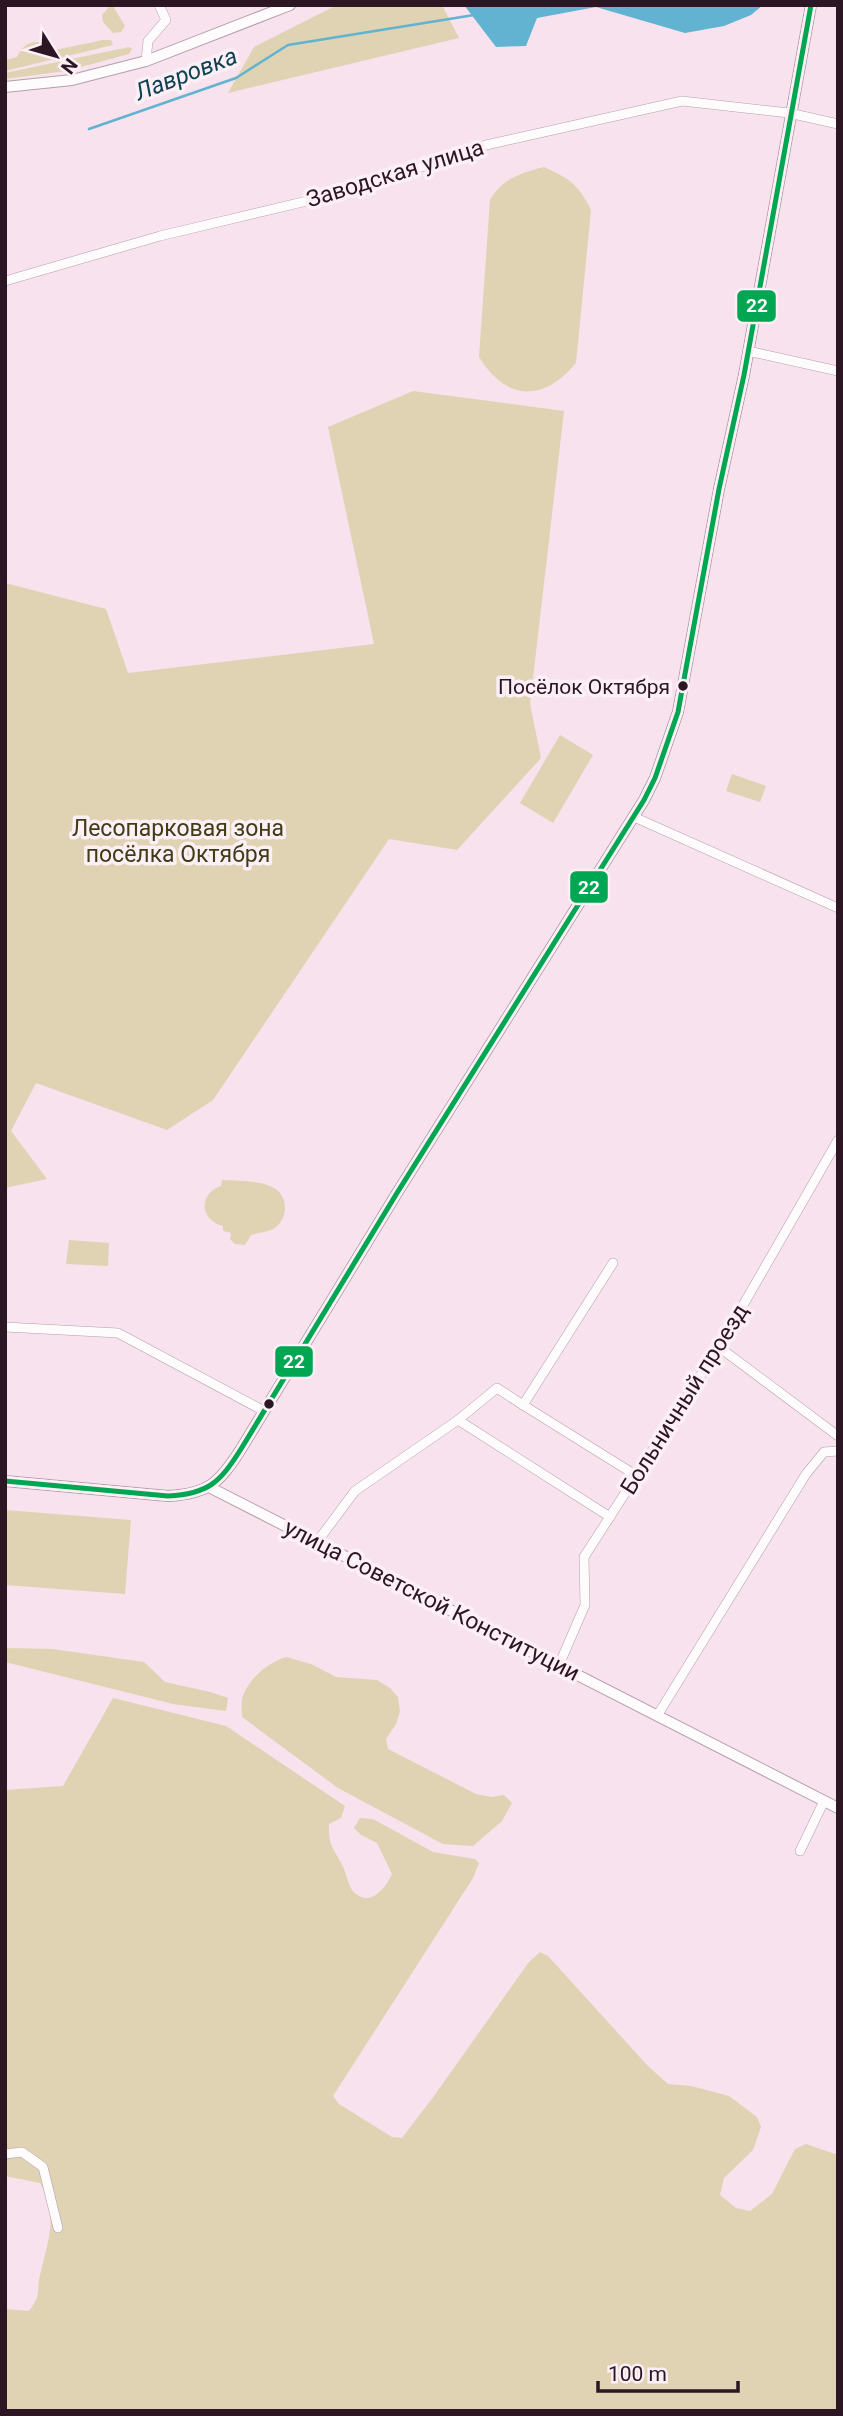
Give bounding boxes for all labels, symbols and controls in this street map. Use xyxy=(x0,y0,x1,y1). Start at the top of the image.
north arrow xyxy=(21,21,91,91)
water label: Лавровка xyxy=(130,42,241,107)
text: N xyxy=(56,54,82,78)
street label: Заводская улица xyxy=(303,134,487,213)
line badge: 22 xyxy=(736,289,777,323)
text: 22 xyxy=(746,294,768,317)
place label: Посёлок Октября xyxy=(498,675,670,699)
marker: Посёлок Октября xyxy=(676,679,690,693)
park label: Лесопарковая зона посёлка Октября xyxy=(72,815,284,868)
line badge: 22 xyxy=(569,870,609,904)
text: 22 xyxy=(578,876,600,899)
street label: Больничный проезд xyxy=(615,1299,754,1499)
line badge: 22 xyxy=(274,1345,314,1378)
text: 22 xyxy=(283,1350,305,1373)
unlabelled marker xyxy=(262,1397,276,1411)
street label: улица Советской Конституции xyxy=(279,1514,584,1687)
scale bar xyxy=(598,2350,738,2394)
text: 100 m xyxy=(608,2362,667,2386)

